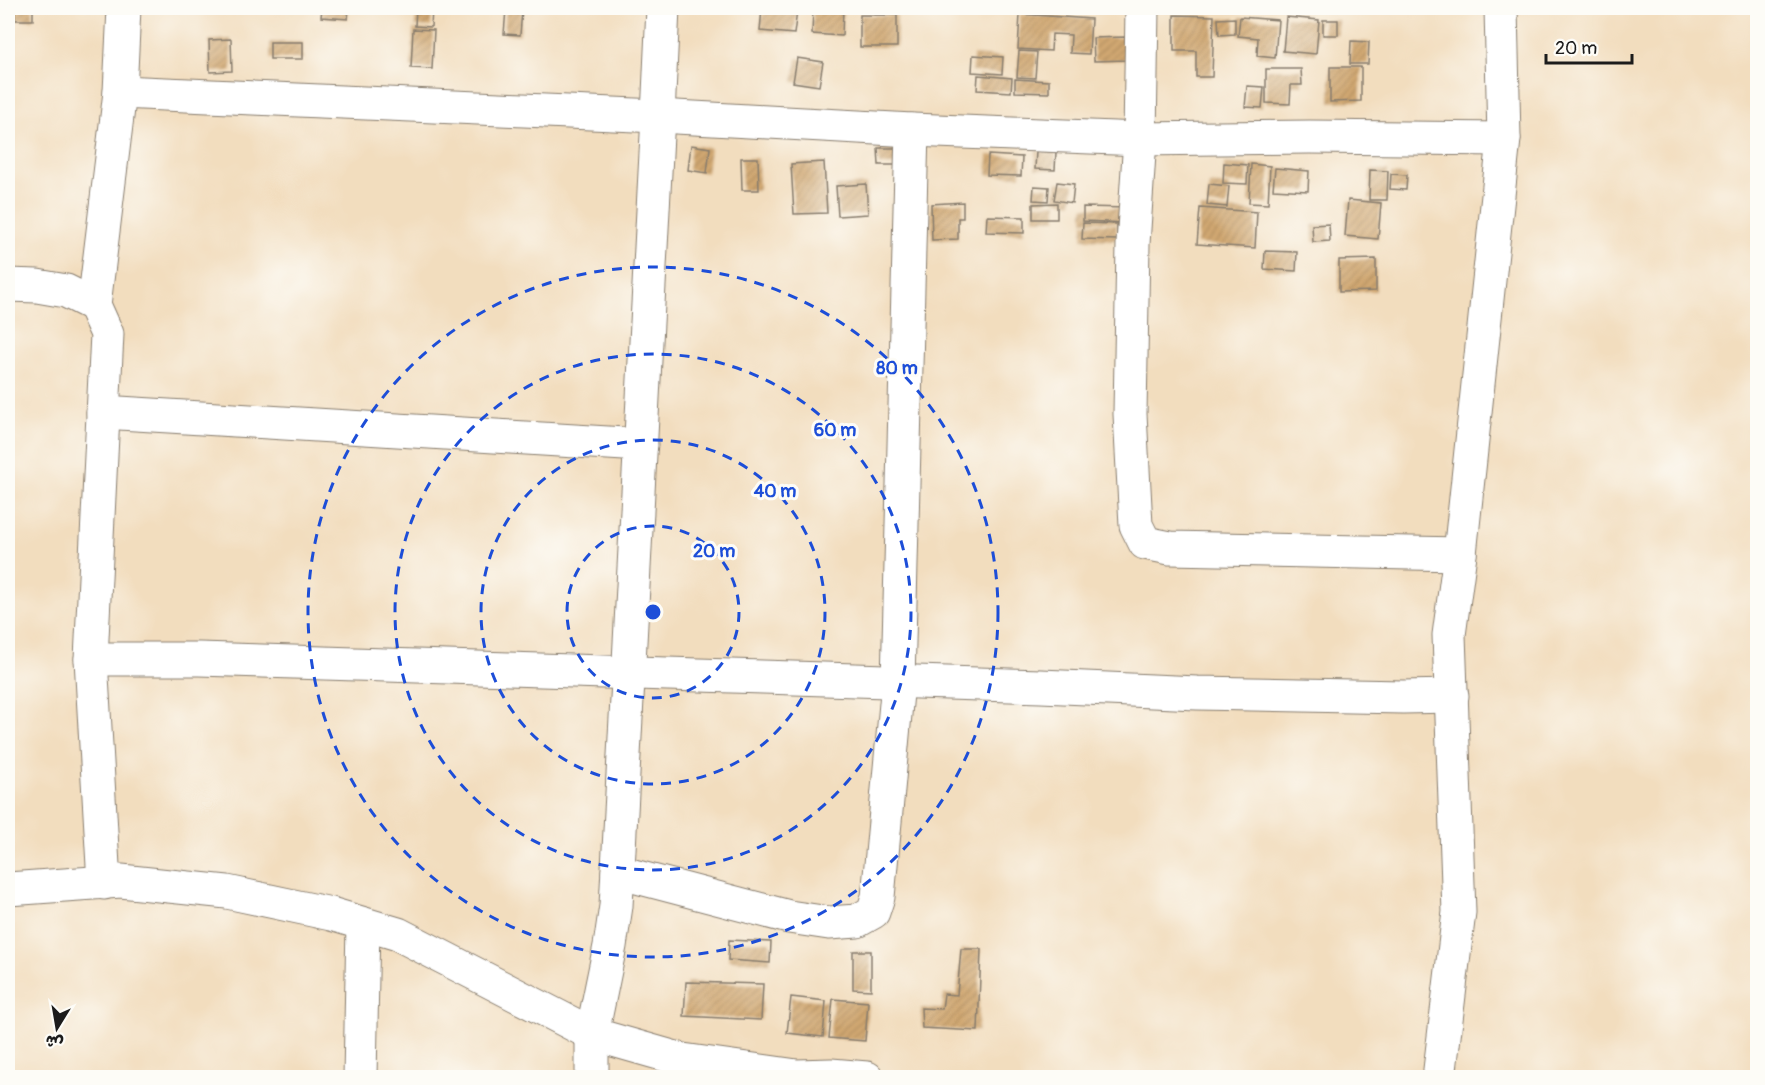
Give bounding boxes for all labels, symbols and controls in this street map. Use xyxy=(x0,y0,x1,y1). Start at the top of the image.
scale bar xyxy=(1546,27,1632,65)
text: 20 m xyxy=(1555,37,1597,60)
text: 80 m xyxy=(876,357,918,380)
text: 60 m xyxy=(814,419,856,442)
text: 40 m xyxy=(754,480,796,503)
text: 20 m xyxy=(693,540,735,563)
centre of rings xyxy=(643,602,663,622)
north arrow xyxy=(27,998,87,1058)
text: ش xyxy=(44,1030,65,1053)

